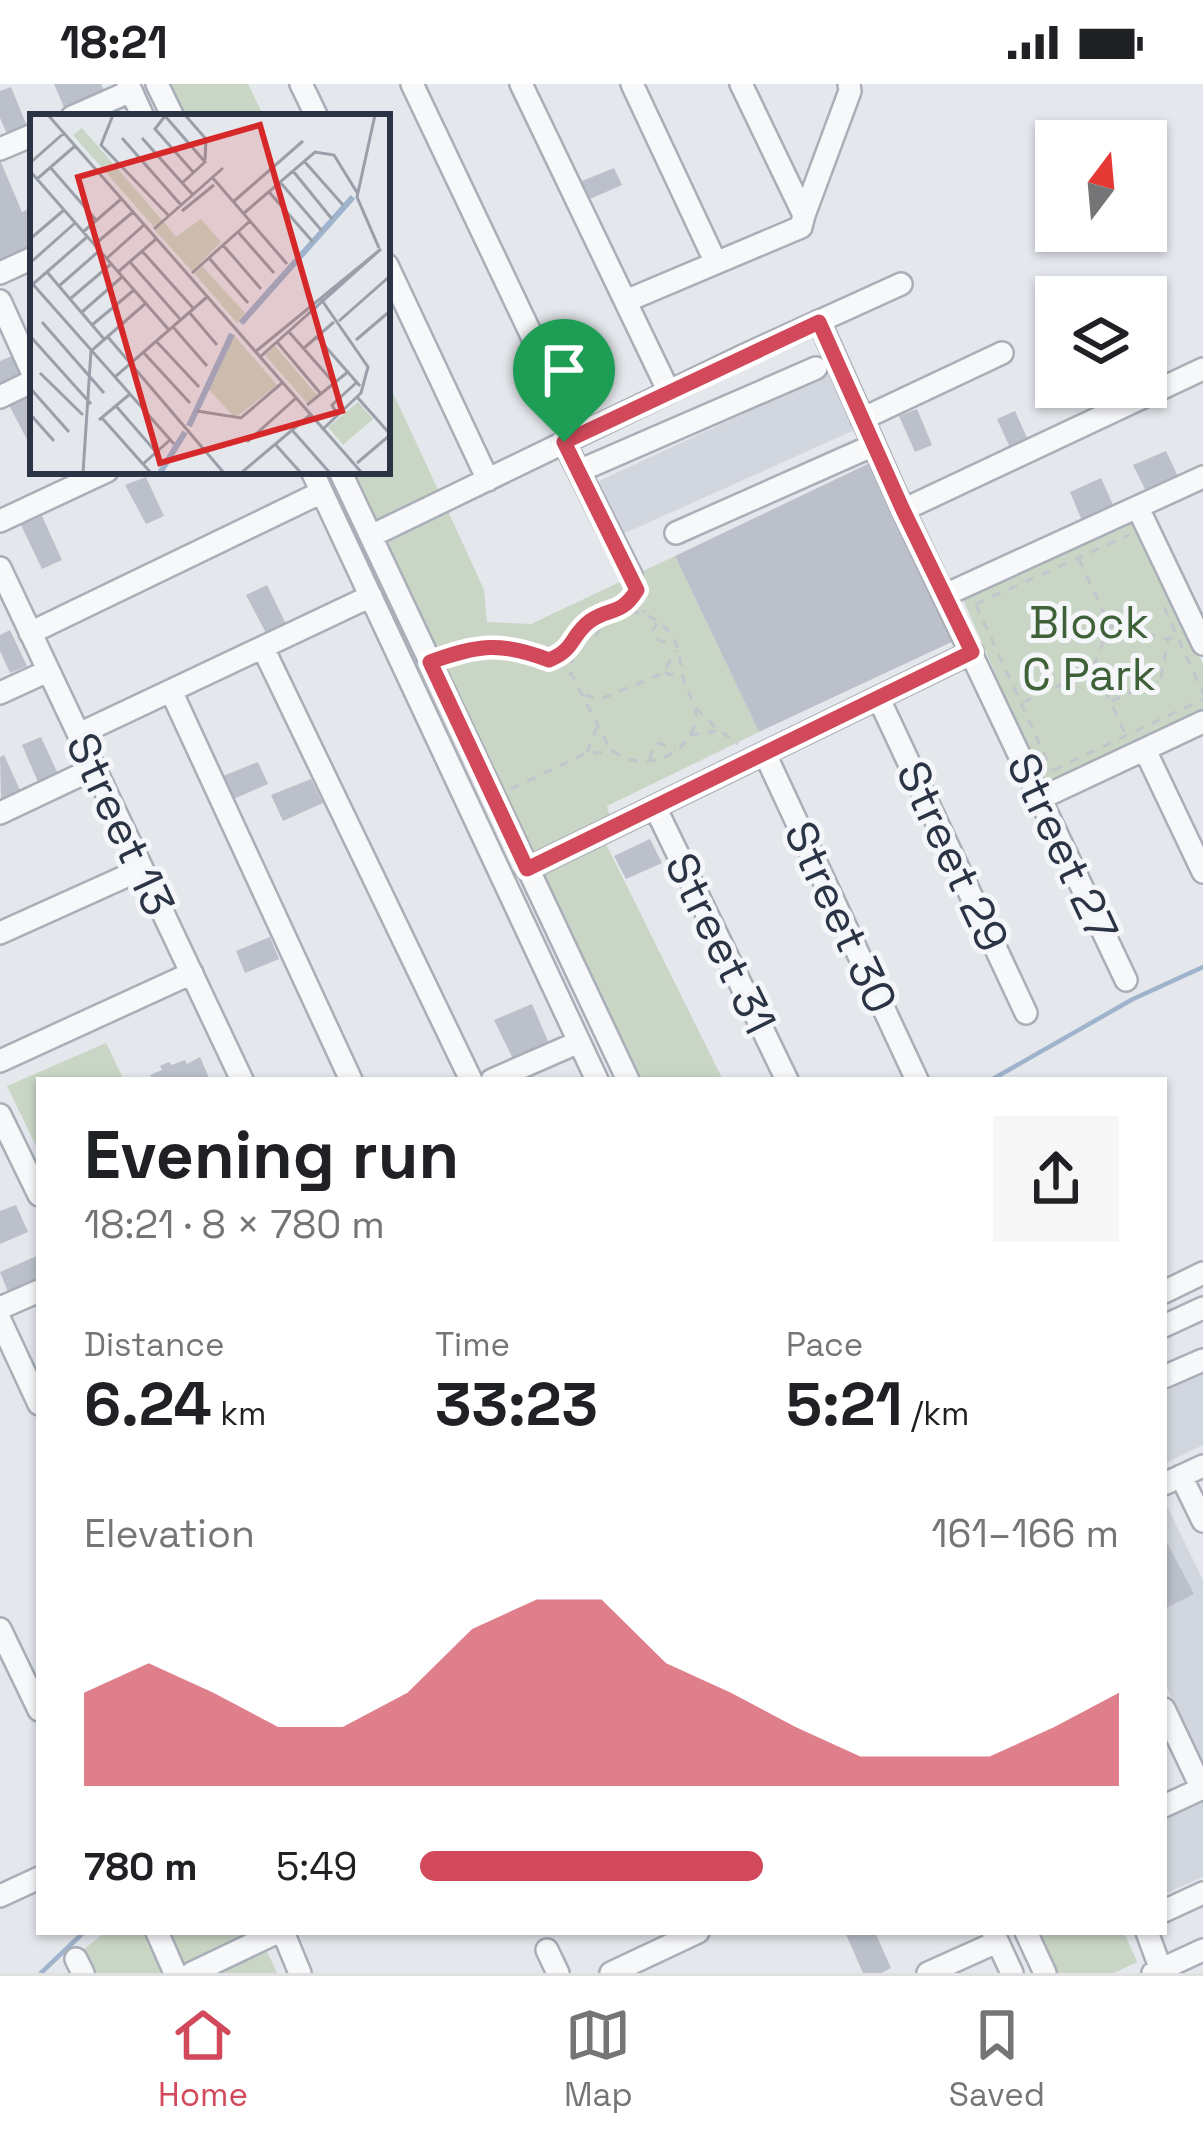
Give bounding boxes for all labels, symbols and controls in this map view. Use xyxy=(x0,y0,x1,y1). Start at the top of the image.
text: 18:21 xyxy=(60,14,168,71)
inset map xyxy=(30,114,390,474)
north arrow xyxy=(1035,120,1167,252)
map controls xyxy=(1035,120,1167,408)
button: layers xyxy=(1035,276,1167,408)
pin xyxy=(513,319,615,442)
icon: arrive xyxy=(531,337,597,403)
park label: Block C Park xyxy=(1022,594,1156,703)
street label: Street 13 xyxy=(53,724,188,925)
street label: Street 27 xyxy=(994,744,1131,950)
street label: Street 29 xyxy=(884,752,1021,961)
street label: Street 30 xyxy=(771,812,910,1022)
street label: Street 31 xyxy=(652,843,789,1043)
text: Evening run xyxy=(84,1113,459,1197)
button: share xyxy=(993,1116,1119,1242)
text: 18:21 · 8 × 780 m xyxy=(84,1200,385,1249)
text: Distance xyxy=(84,1324,225,1366)
text: Time xyxy=(435,1324,510,1366)
text: Pace xyxy=(786,1324,863,1366)
text: 6.24 xyxy=(84,1366,212,1443)
text: 33:23 xyxy=(435,1366,598,1443)
text: 5:21 xyxy=(786,1366,903,1443)
text: km xyxy=(212,1393,266,1435)
text: /km xyxy=(903,1393,969,1435)
text: Elevation xyxy=(84,1509,255,1558)
text: 161–166 m xyxy=(931,1509,1119,1558)
text: 780 m xyxy=(84,1842,198,1891)
text: 5:49 xyxy=(276,1842,357,1891)
tab: Home xyxy=(158,2002,248,2116)
tab: Map xyxy=(564,2002,633,2116)
tab: Saved xyxy=(949,2002,1045,2116)

